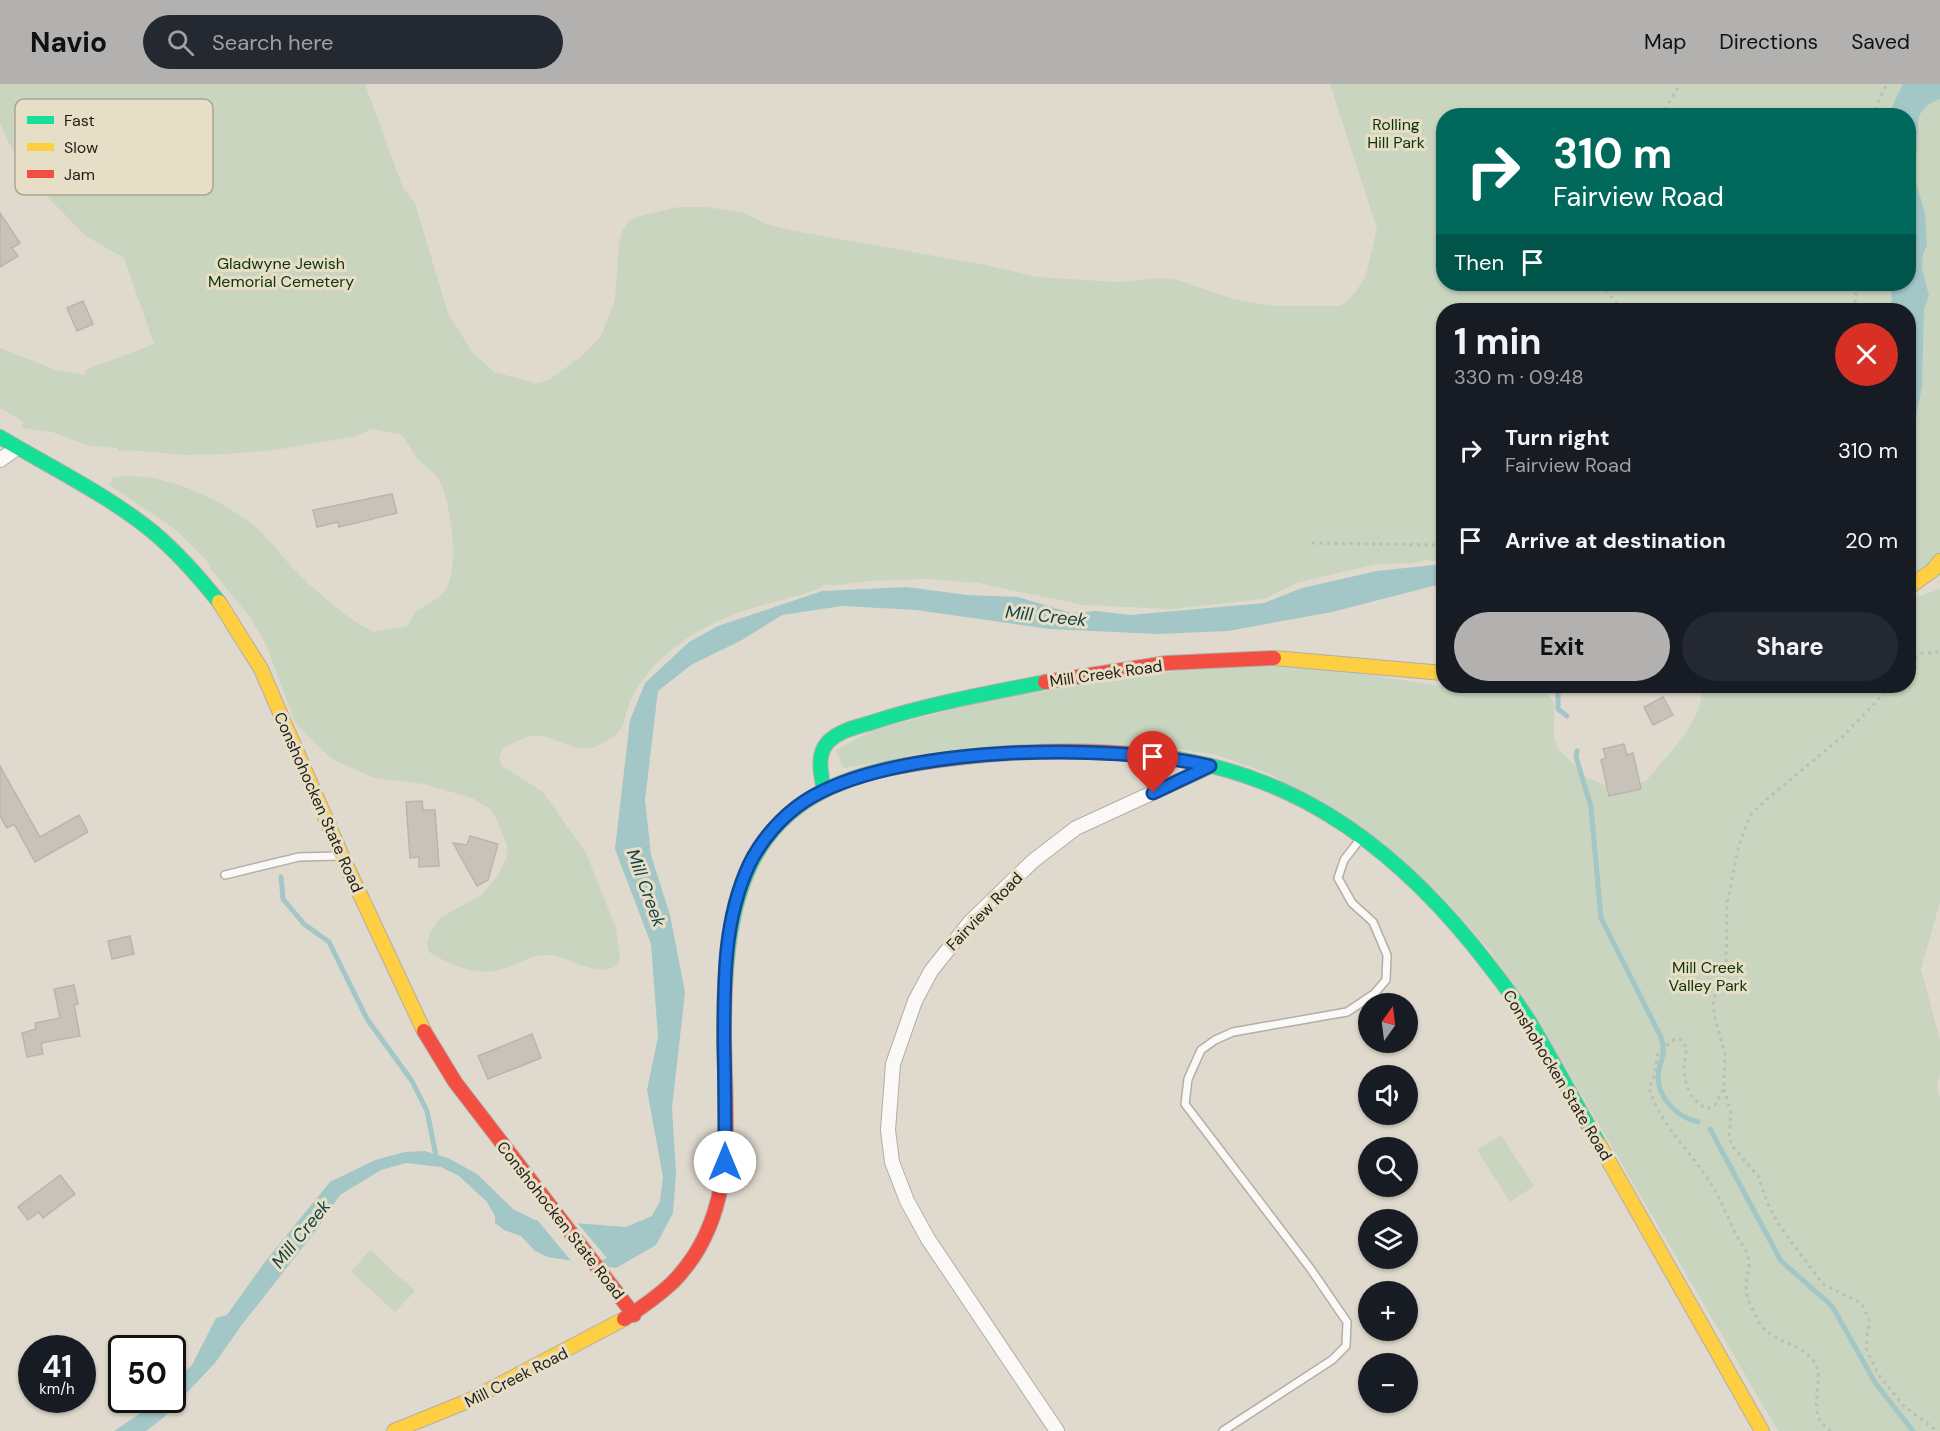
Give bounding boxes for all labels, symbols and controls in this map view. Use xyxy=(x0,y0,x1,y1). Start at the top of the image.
search box xyxy=(143,15,563,69)
text: Navio xyxy=(30,24,107,61)
icon: search xyxy=(164,26,197,59)
text: Search here xyxy=(212,28,333,57)
text: Map xyxy=(1644,28,1686,56)
text: Directions xyxy=(1719,28,1818,56)
text: Saved xyxy=(1851,28,1910,56)
legend xyxy=(15,99,213,195)
text: Fast xyxy=(64,110,95,131)
park label: Rolling Hill Park xyxy=(1367,114,1425,153)
text: 310 m xyxy=(1553,126,1672,181)
icon: right xyxy=(1454,132,1532,210)
text: Slow xyxy=(64,137,98,158)
text: Jam xyxy=(64,164,95,185)
text: Fairview Road xyxy=(1553,179,1724,214)
icon: arrive xyxy=(1516,246,1549,279)
text: Then xyxy=(1454,248,1504,277)
park label: Gladwyne Jewish Memorial Cemetery xyxy=(208,253,354,292)
text: 1 min xyxy=(1454,318,1542,365)
button: close xyxy=(1835,323,1898,386)
text: 330 m · 09:48 xyxy=(1454,364,1584,390)
text: Turn right xyxy=(1505,423,1610,452)
icon: right xyxy=(1454,434,1487,467)
text: 310 m xyxy=(1838,436,1898,465)
text: Fairview Road xyxy=(1505,452,1632,478)
icon: arrive xyxy=(1454,524,1487,557)
text: Arrive at destination xyxy=(1505,526,1726,555)
text: 20 m xyxy=(1845,526,1898,555)
water label: Mill Creek xyxy=(1004,600,1089,632)
button: Exit xyxy=(1454,612,1670,681)
button: Share xyxy=(1682,612,1898,681)
street label: Mill Creek Road xyxy=(1048,655,1164,692)
street label: Conshohocken State Road xyxy=(269,709,368,896)
pin xyxy=(1127,731,1178,793)
icon: arrive xyxy=(1136,740,1169,773)
water label: Mill Creek xyxy=(621,845,672,931)
street label: Fairview Road xyxy=(942,868,1027,955)
park label: Mill Creek Valley Park xyxy=(1668,957,1748,996)
street label: Conshohocken State Road xyxy=(1498,986,1617,1164)
north arrow xyxy=(1358,993,1418,1053)
map controls xyxy=(1358,993,1418,1413)
button: sound xyxy=(1358,1065,1418,1125)
position arrow xyxy=(693,1130,757,1194)
street label: Conshohocken State Road xyxy=(492,1137,629,1304)
button: search xyxy=(1358,1137,1418,1197)
water label: Mill Creek xyxy=(266,1194,337,1273)
button: layers xyxy=(1358,1209,1418,1269)
button: + xyxy=(1358,1281,1418,1341)
speed limit sign: 50 xyxy=(108,1335,186,1413)
street label: Mill Creek Road xyxy=(461,1342,572,1413)
text: 41 xyxy=(42,1347,72,1386)
button: − xyxy=(1358,1353,1418,1413)
text: km/h xyxy=(39,1379,75,1399)

